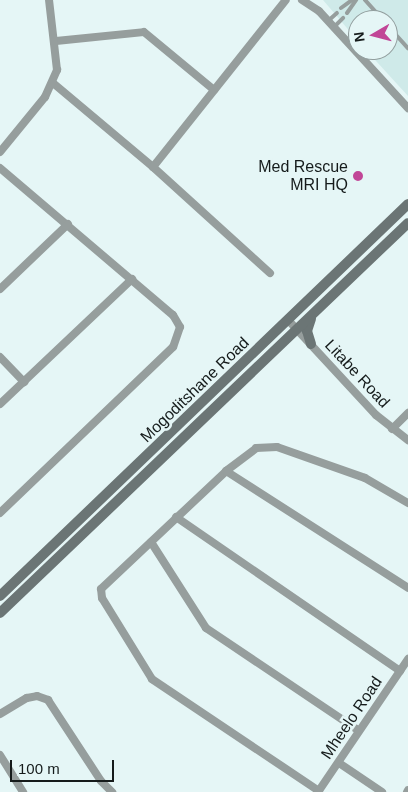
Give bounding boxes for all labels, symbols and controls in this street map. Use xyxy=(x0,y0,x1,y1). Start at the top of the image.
north arrow xyxy=(348,10,398,60)
text: N xyxy=(351,31,368,43)
place label: Med Rescue MRI HQ xyxy=(258,157,348,195)
marker: Med Rescue MRI HQ xyxy=(352,170,364,182)
street label: Mogoditshane Road xyxy=(137,333,253,447)
street label: Litabe Road xyxy=(321,336,393,412)
street label: Mheelo Road xyxy=(317,673,387,763)
scale bar xyxy=(12,750,116,782)
text: 100 m xyxy=(18,760,60,777)

